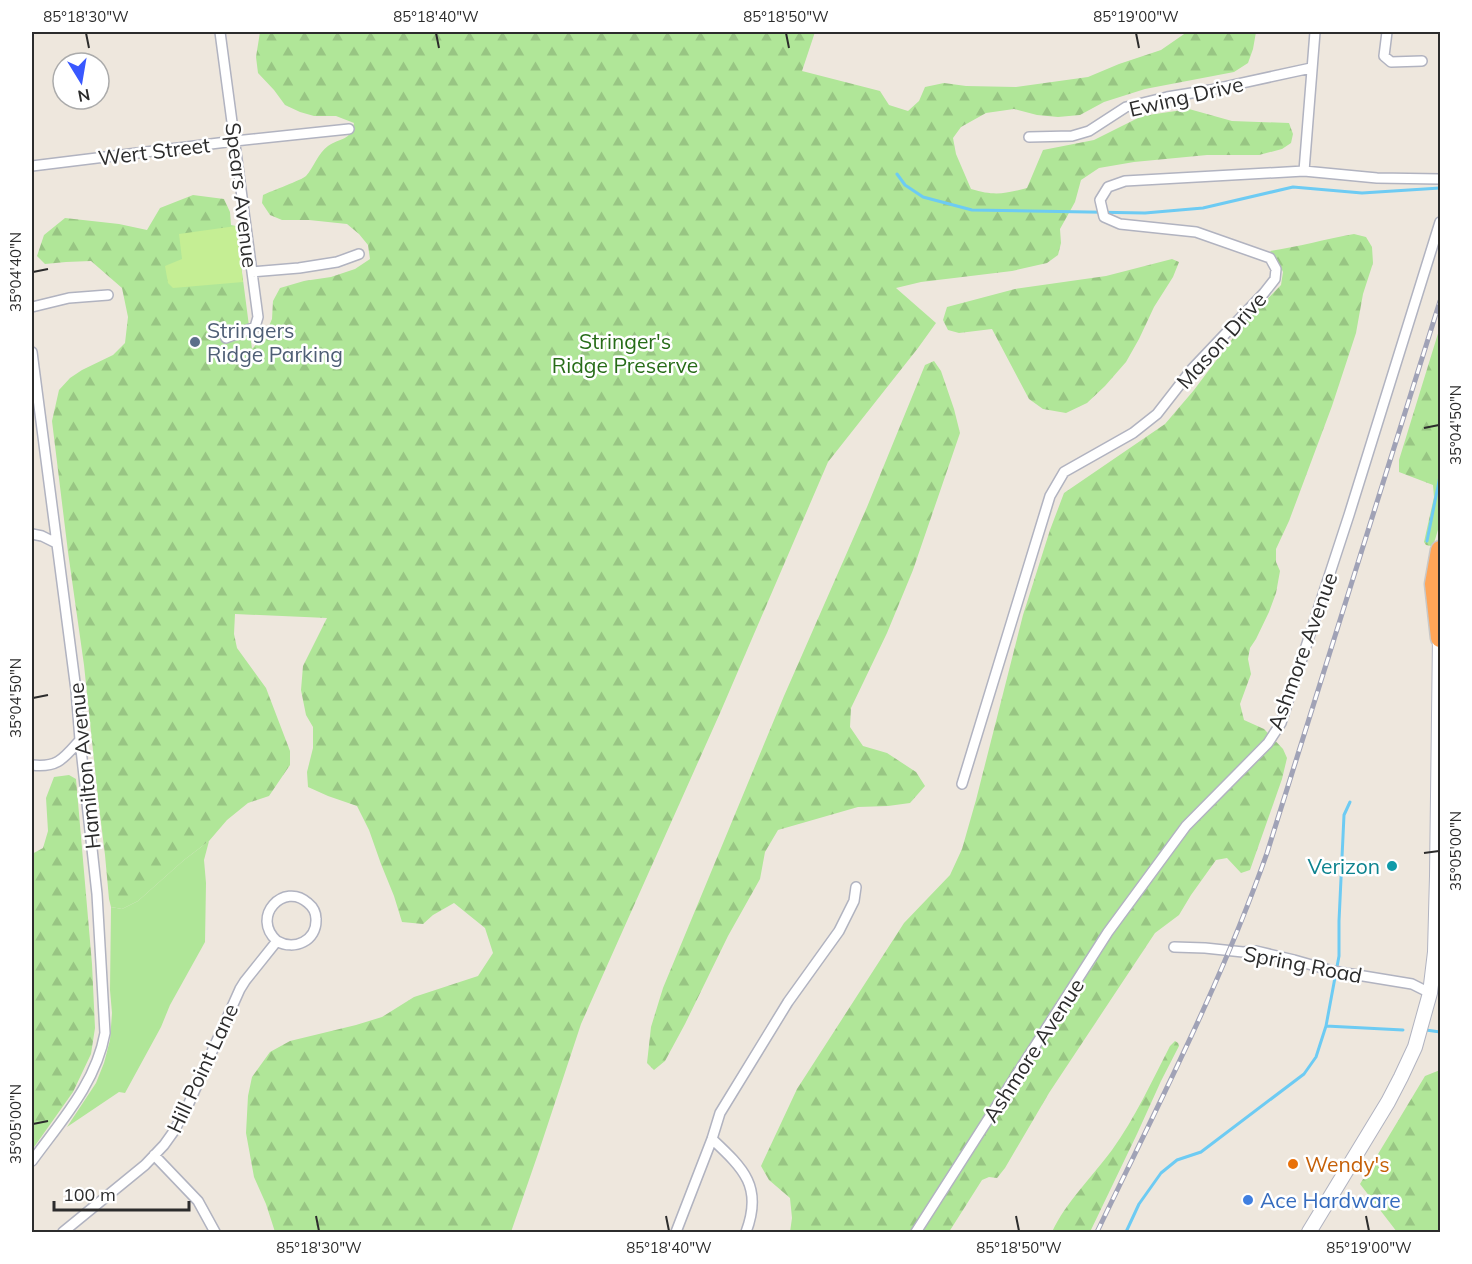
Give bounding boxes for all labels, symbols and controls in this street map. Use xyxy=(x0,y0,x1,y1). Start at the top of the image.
text: 85°18'30"W xyxy=(43,7,129,26)
text: 85°18'40"W xyxy=(393,7,479,26)
text: 85°18'50"W xyxy=(743,7,829,26)
text: 85°19'00"W xyxy=(1093,7,1179,26)
north arrow xyxy=(51,51,111,111)
street label: Ewing Drive xyxy=(1126,70,1246,122)
text: N xyxy=(76,85,92,107)
street label: Spears Avenue xyxy=(220,121,264,269)
street label: Wert Street xyxy=(97,131,211,171)
text: 35°04'40"N xyxy=(6,232,25,312)
street label: Mason Drive xyxy=(1171,286,1271,394)
place label: Stringers Ridge Parking xyxy=(207,317,343,367)
park label: Stringer's Ridge Preserve xyxy=(552,328,698,378)
marker: Stringers Ridge Parking xyxy=(188,335,202,349)
text: 35°04'50"N xyxy=(1446,385,1465,465)
street label: Ashmore Avenue xyxy=(1261,569,1343,733)
text: 35°04'50"N xyxy=(6,658,25,738)
street label: Hamilton Avenue xyxy=(62,681,106,851)
text: 35°05'00"N xyxy=(1446,811,1465,891)
place label: Verizon xyxy=(1308,853,1380,879)
marker: Verizon xyxy=(1385,859,1399,873)
street label: Spring Road xyxy=(1241,940,1365,988)
street label: Ashmore Avenue xyxy=(977,973,1089,1127)
street label: Hill Point Lane xyxy=(161,999,243,1137)
text: 35°05'00"N xyxy=(6,1084,25,1164)
place label: Wendy's xyxy=(1305,1151,1390,1177)
marker: Wendy's xyxy=(1286,1157,1300,1171)
scale bar xyxy=(54,1174,189,1212)
text: 100 m xyxy=(63,1183,116,1206)
place label: Ace Hardware xyxy=(1260,1187,1401,1213)
marker: Ace Hardware xyxy=(1241,1193,1255,1207)
text: 85°18'30"W xyxy=(276,1238,362,1257)
text: 85°18'40"W xyxy=(626,1238,712,1257)
text: 85°18'50"W xyxy=(976,1238,1062,1257)
text: 85°19'00"W xyxy=(1326,1238,1412,1257)

